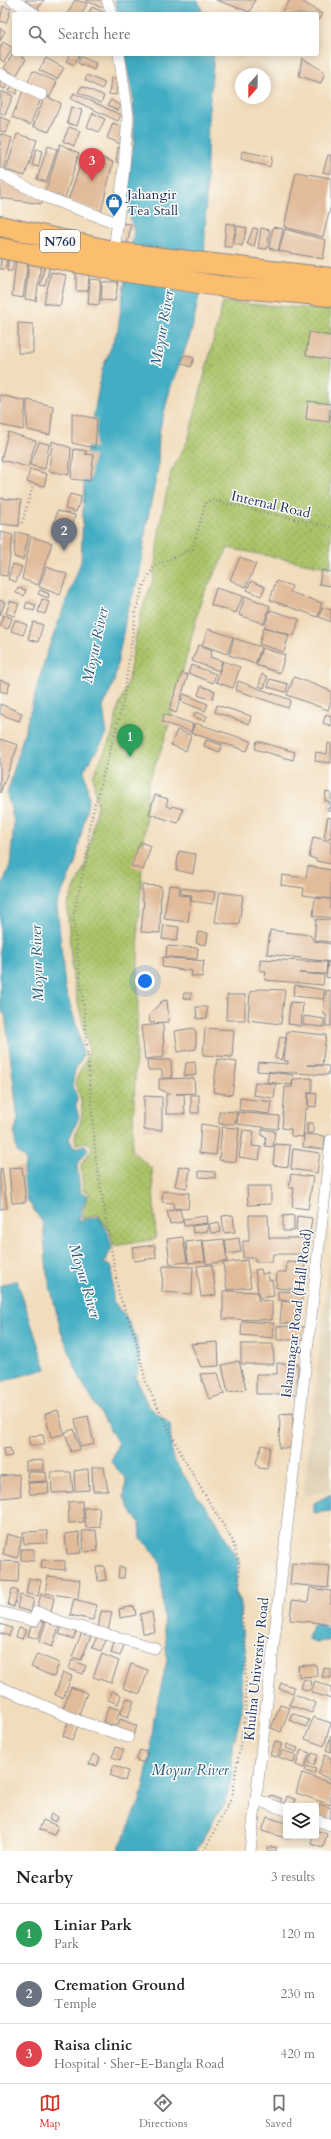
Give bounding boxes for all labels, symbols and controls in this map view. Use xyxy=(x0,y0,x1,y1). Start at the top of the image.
search box xyxy=(12,12,319,56)
icon: search xyxy=(26,23,48,45)
text: Search here xyxy=(58,24,131,44)
north arrow xyxy=(235,68,271,104)
pin: 3 xyxy=(79,148,105,181)
place label: Jahangir Tea Stall xyxy=(125,185,178,220)
shop icon: Jahangir Tea Stall xyxy=(104,192,124,217)
road number: N760 xyxy=(40,230,80,252)
water label: Moyur River xyxy=(145,287,179,368)
street label: Internal Road xyxy=(229,486,313,523)
pin: 2 xyxy=(51,518,77,551)
water label: Moyur River xyxy=(77,604,113,685)
pin: 1 xyxy=(117,724,143,757)
water label: Moyur River xyxy=(26,923,48,1002)
your location xyxy=(135,971,155,991)
street label: Islamnagar Road (Hall Road) xyxy=(277,1227,316,1399)
water label: Moyur River xyxy=(64,1241,106,1322)
street label: Khulna University Road xyxy=(240,1596,274,1742)
water label: Moyur River xyxy=(151,1760,230,1780)
map controls xyxy=(283,1803,319,1839)
button: layers xyxy=(283,1803,319,1839)
text: Nearby xyxy=(16,1866,73,1889)
text: 3 results xyxy=(271,1868,315,1886)
text: Liniar Park xyxy=(54,1915,132,1935)
text: 1 xyxy=(26,1925,32,1943)
text: 120 m xyxy=(281,1925,315,1943)
text: Park xyxy=(54,1935,79,1953)
text: Cremation Ground xyxy=(54,1975,185,1995)
text: 2 xyxy=(26,1985,32,2003)
text: 230 m xyxy=(281,1985,315,2003)
text: Temple xyxy=(54,1995,97,2013)
text: Raisa clinic xyxy=(54,2035,132,2055)
text: 3 xyxy=(26,2045,32,2063)
text: 420 m xyxy=(281,2045,315,2063)
text: Hospital · Sher-E-Bangla Road xyxy=(54,2055,224,2073)
tab: Map xyxy=(39,2092,61,2131)
tab: Directions xyxy=(139,2092,187,2131)
tab: Saved xyxy=(265,2092,292,2131)

